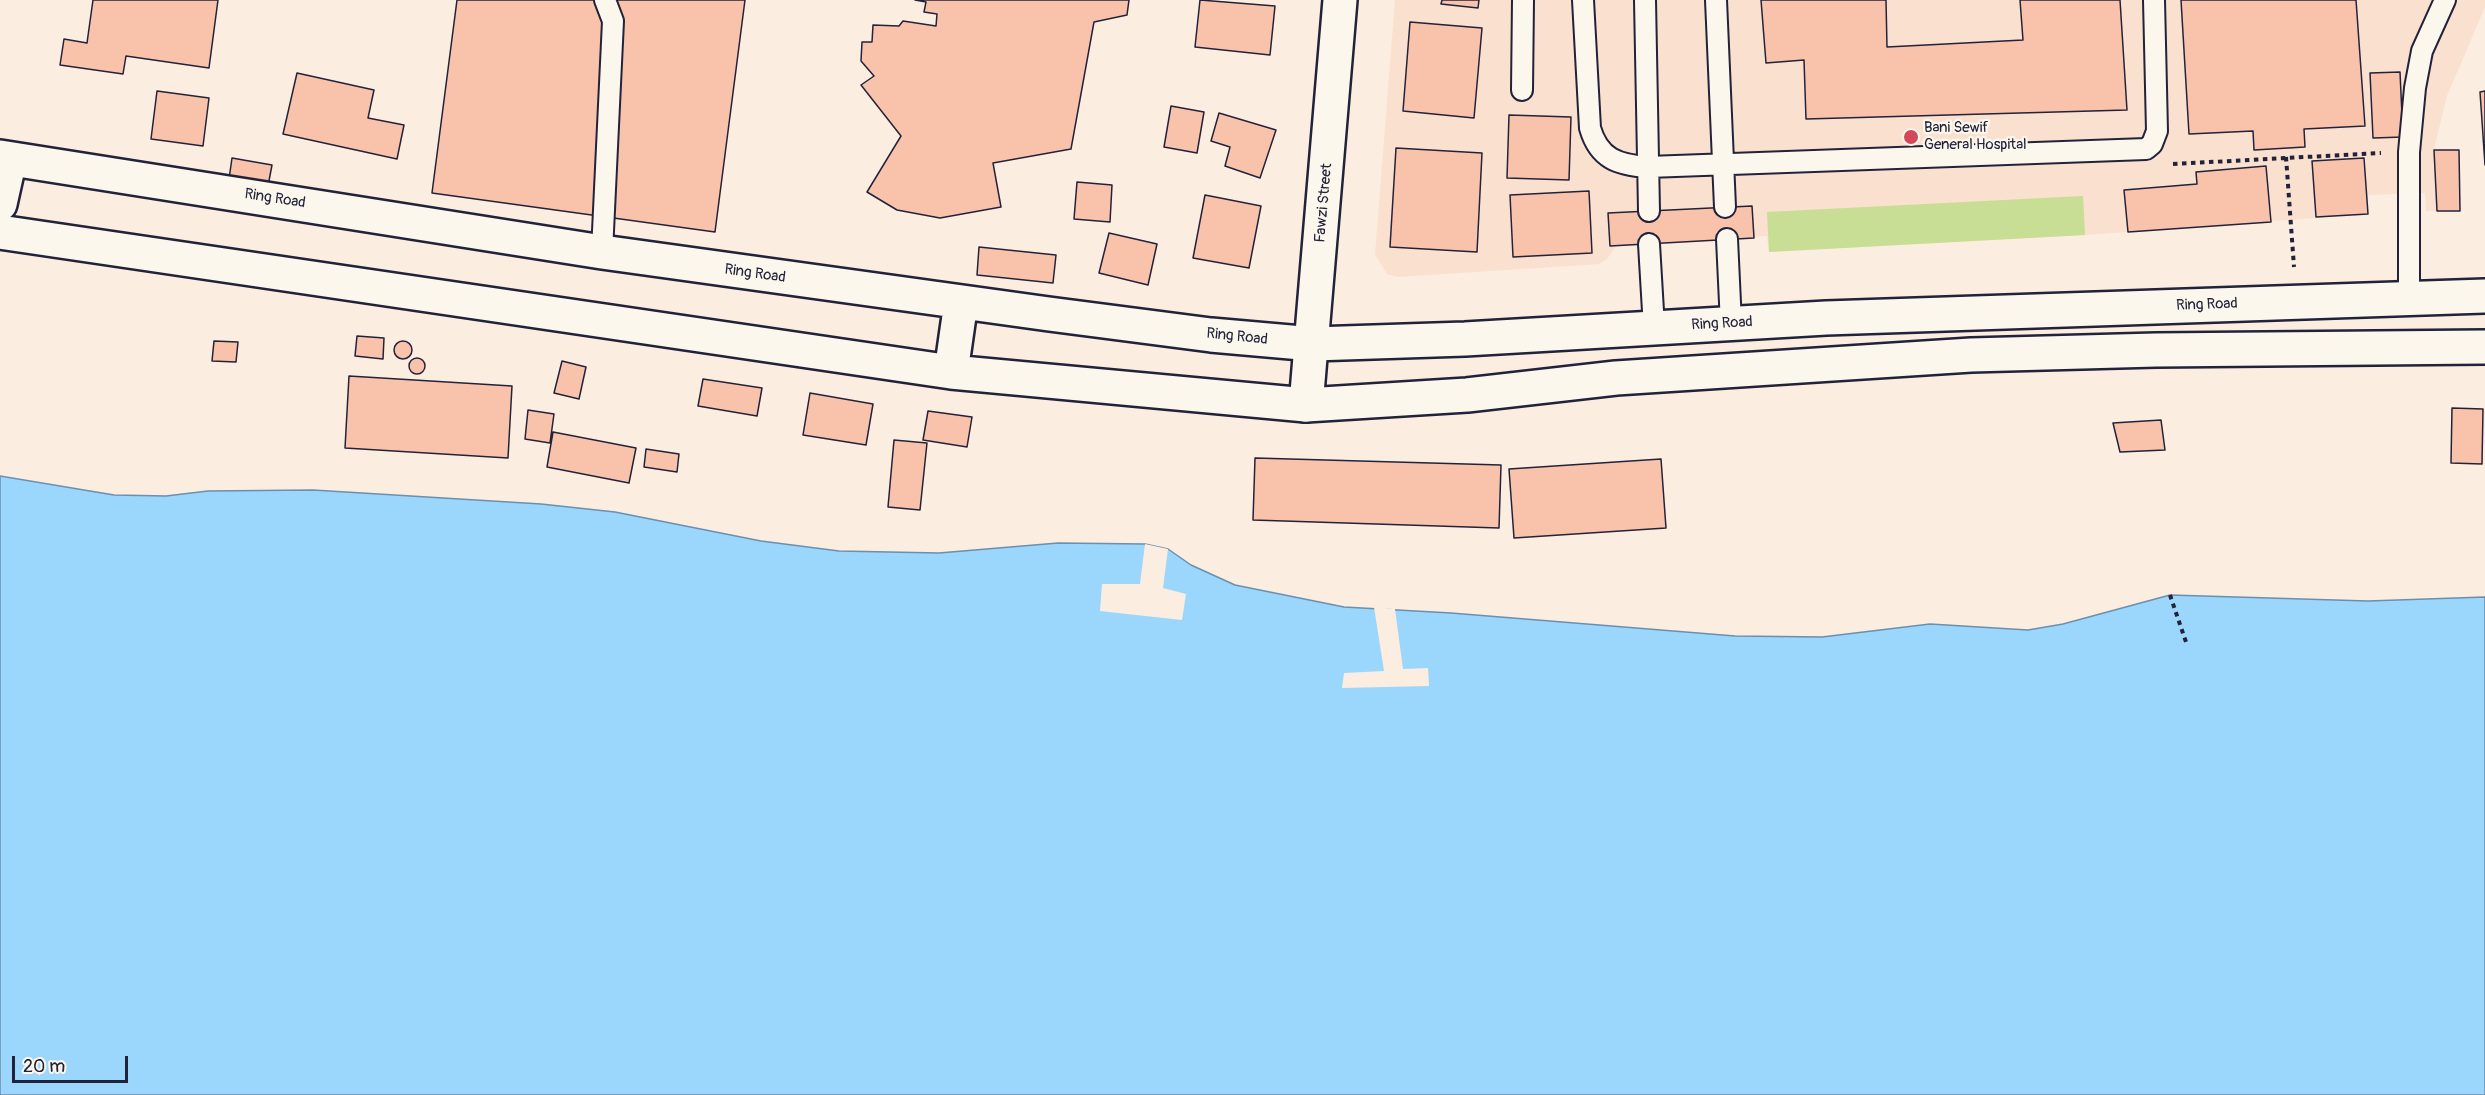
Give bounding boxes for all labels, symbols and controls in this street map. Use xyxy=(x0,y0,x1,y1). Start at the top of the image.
place label: Bani Sewif General Hospital xyxy=(1924,119,2027,154)
marker: Bani Sewif General Hospital xyxy=(1902,128,1920,146)
street label: Fawzi Street xyxy=(1312,163,1336,243)
street label: Ring Road xyxy=(243,185,307,213)
street label: Ring Road xyxy=(723,261,787,287)
street label: Ring Road xyxy=(2176,295,2238,315)
street label: Ring Road xyxy=(1691,313,1753,335)
street label: Ring Road xyxy=(1205,325,1269,349)
scale bar xyxy=(15,1044,130,1082)
text: 20 m xyxy=(23,1055,65,1078)

